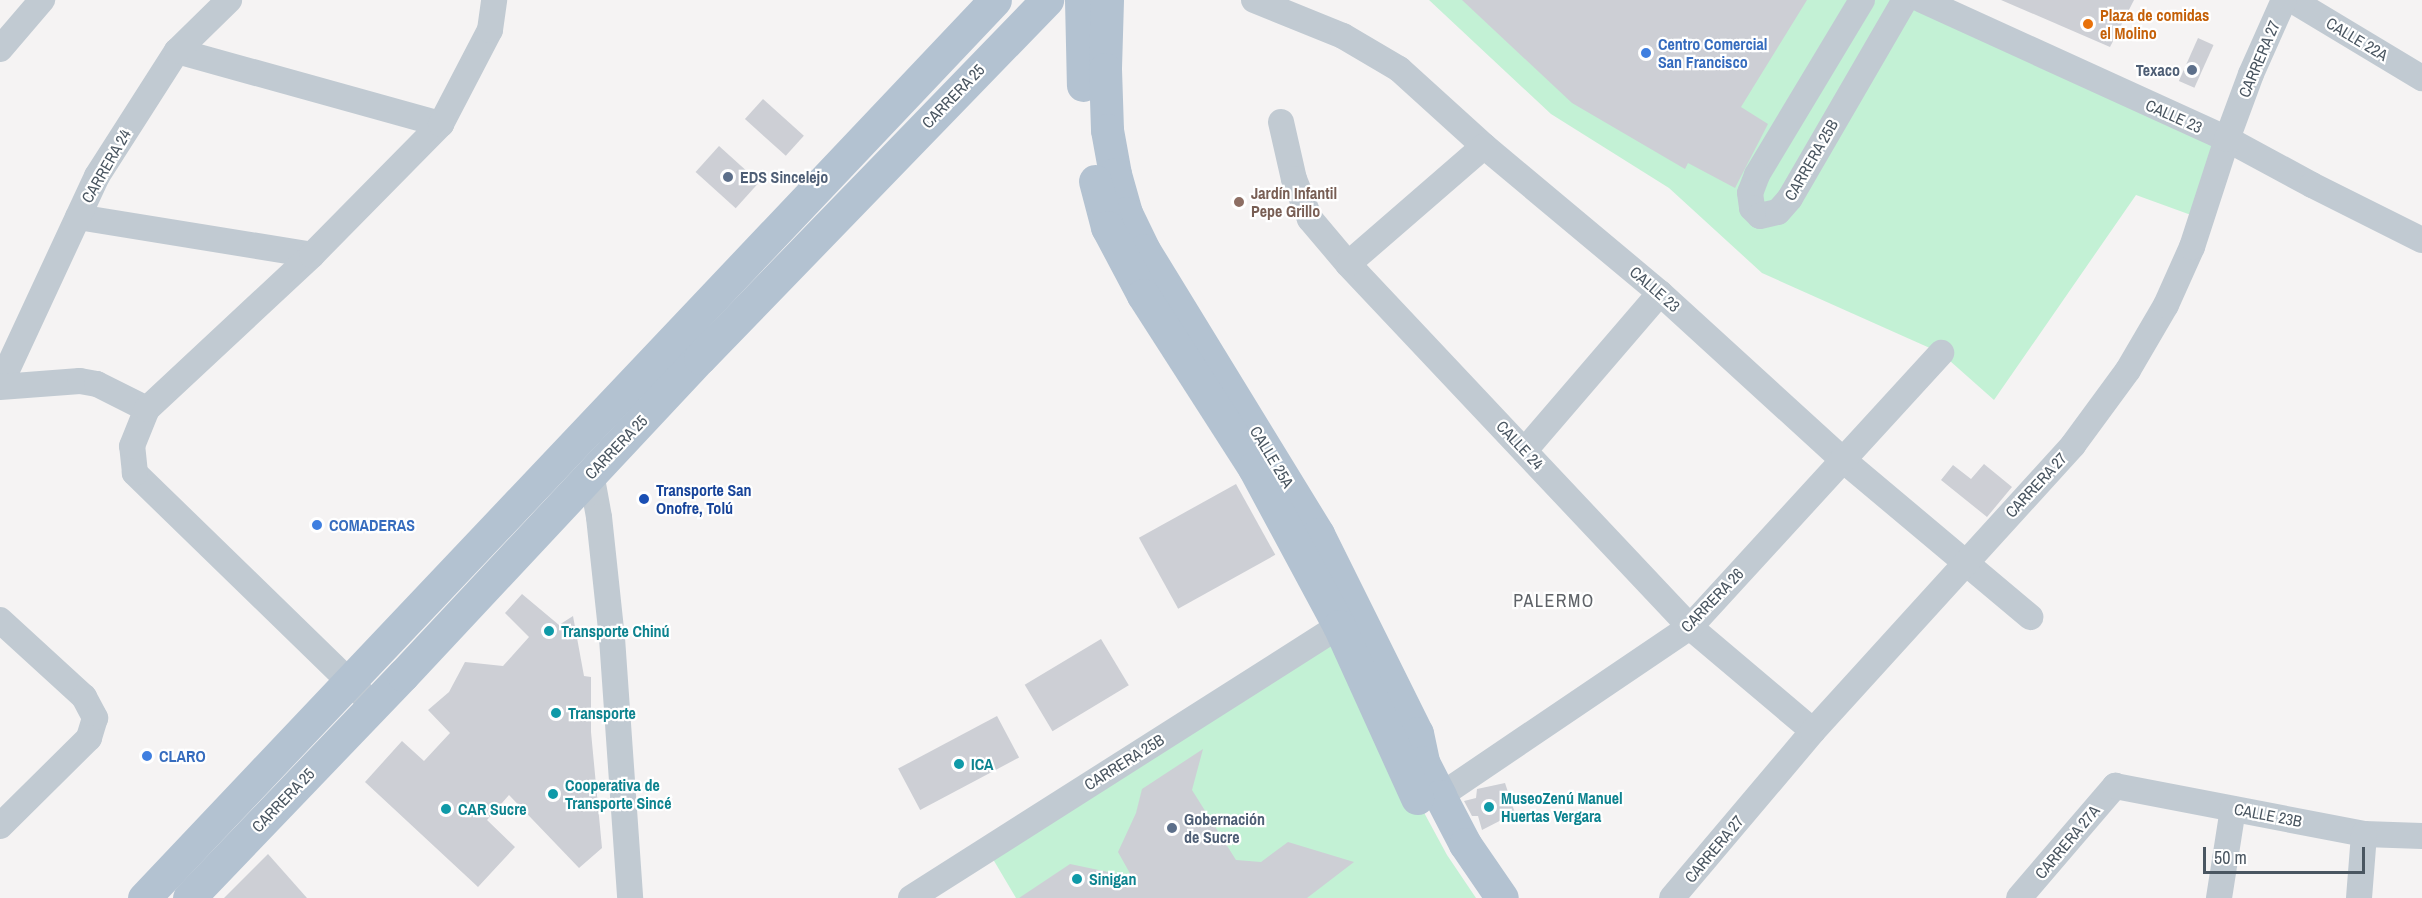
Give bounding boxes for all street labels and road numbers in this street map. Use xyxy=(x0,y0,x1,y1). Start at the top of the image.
street label: CALLE 22A xyxy=(2323,13,2391,65)
street label: CARRERA 27 xyxy=(2234,17,2284,101)
street label: CARRERA 25 xyxy=(917,60,989,132)
street label: CALLE 23 xyxy=(2143,95,2205,137)
street label: CARRERA 25B xyxy=(1780,116,1842,204)
street label: CARRERA 24 xyxy=(77,126,135,206)
street label: CALLE 23 xyxy=(1626,262,1684,316)
street label: CARRERA 25 xyxy=(580,411,652,483)
street label: CALLE 24 xyxy=(1493,417,1547,473)
street label: CALLE 25A xyxy=(1246,423,1298,491)
street label: CARRERA 27 xyxy=(2001,448,2071,522)
street label: CARRERA 26 xyxy=(1676,564,1748,636)
street label: CARRERA 25B xyxy=(1080,730,1168,794)
street label: CARRERA 25 xyxy=(247,764,319,836)
street label: CALLE 23B xyxy=(2233,799,2303,831)
street label: CARRERA 27A xyxy=(2030,801,2104,883)
street label: CARRERA 27 xyxy=(1680,811,1748,887)

